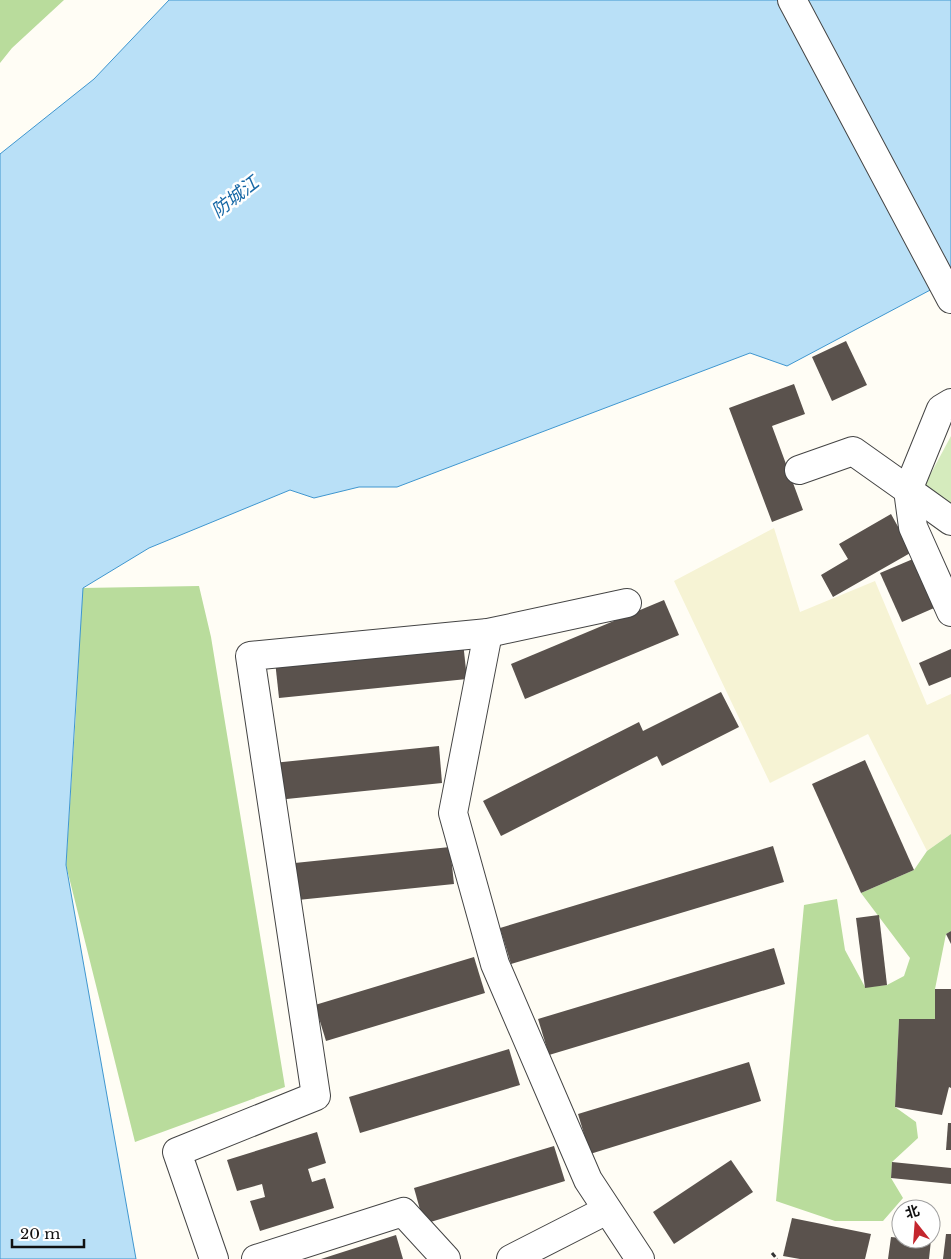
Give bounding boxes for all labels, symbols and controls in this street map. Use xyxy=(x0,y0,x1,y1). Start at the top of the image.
water label: 防城江 xyxy=(207,170,265,222)
north arrow xyxy=(891,1199,941,1249)
text: 北 xyxy=(903,1201,922,1222)
scale bar xyxy=(12,1216,85,1248)
text: 20 m xyxy=(20,1224,60,1243)

